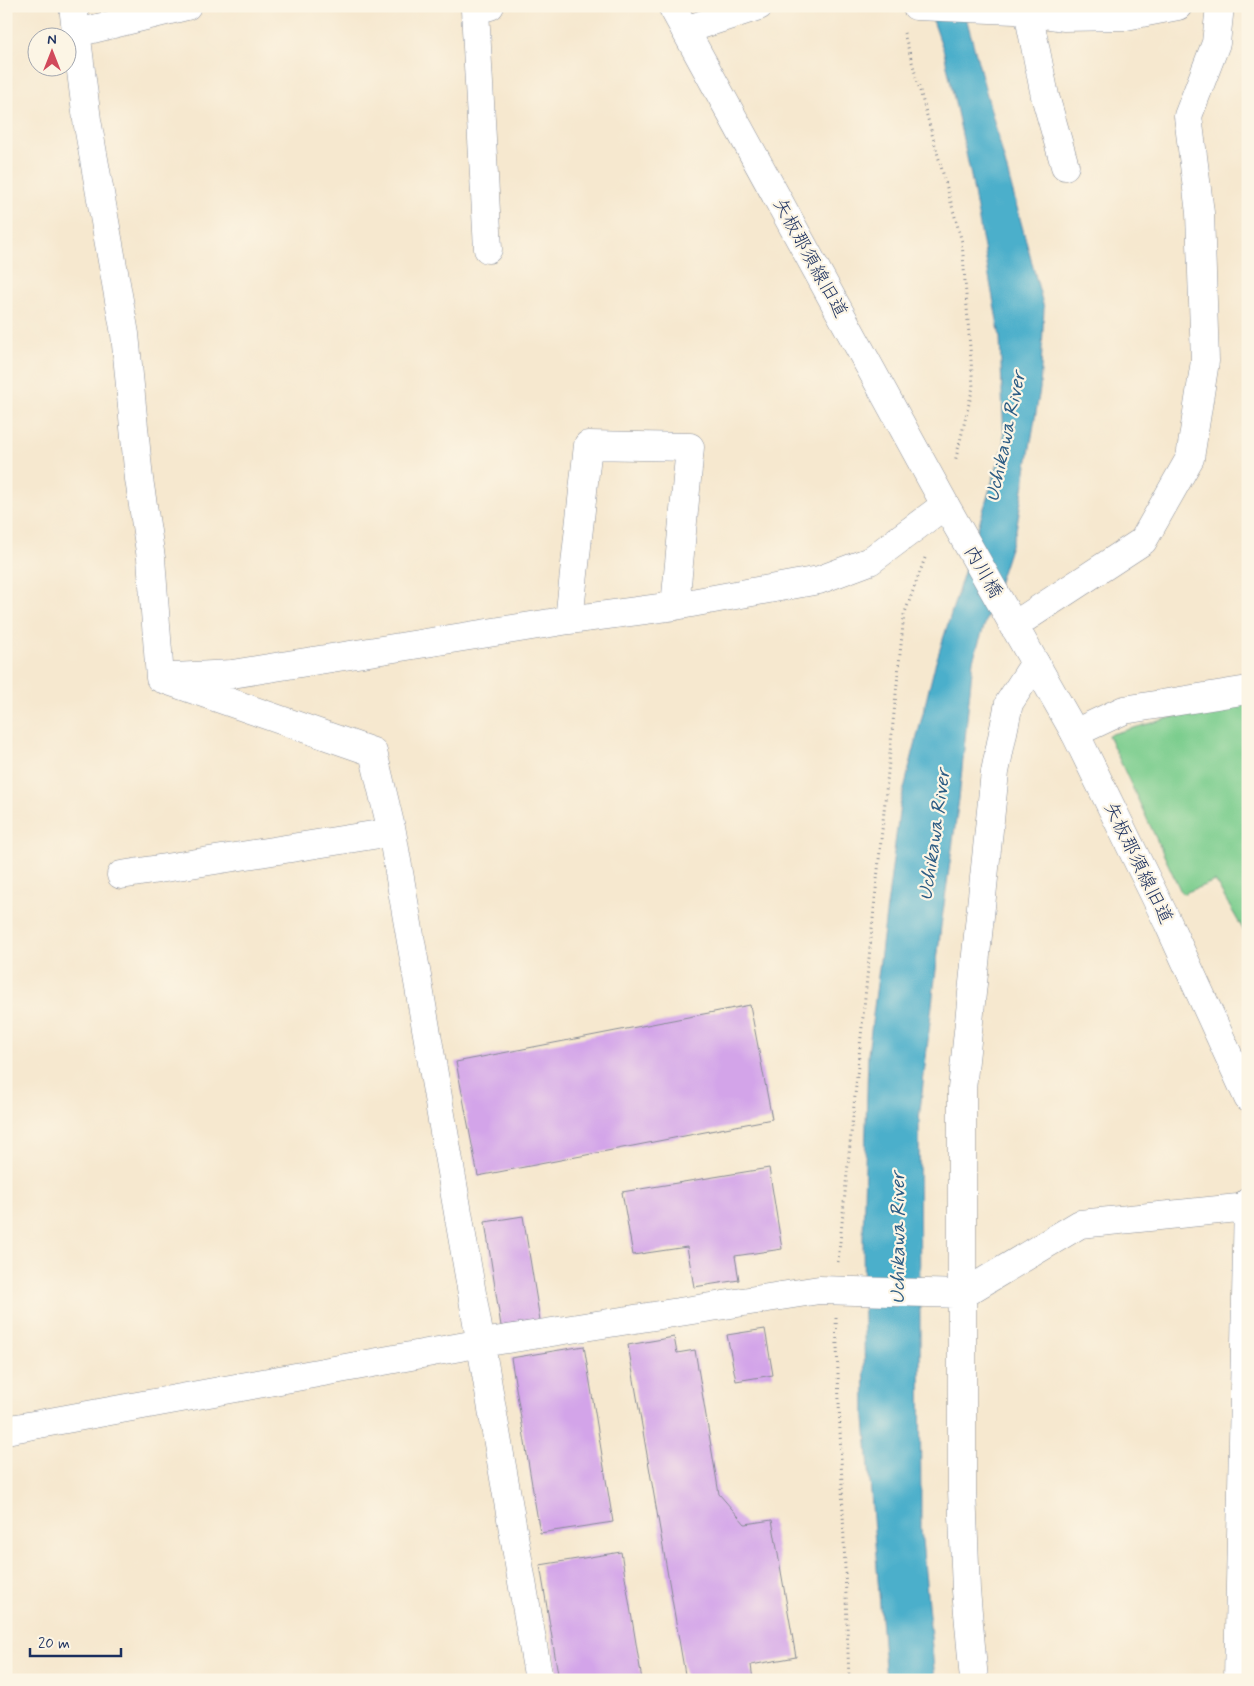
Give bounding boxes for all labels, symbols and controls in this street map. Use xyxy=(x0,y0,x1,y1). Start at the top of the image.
north arrow xyxy=(28,28,78,78)
text: N xyxy=(47,31,57,49)
street label: 矢板那須線旧道 xyxy=(767,194,853,322)
water label: Uchikawa River xyxy=(979,367,1034,505)
street label: 内川橋 xyxy=(958,541,1008,603)
water label: Uchikawa River xyxy=(912,765,958,902)
street label: 矢板那須線旧道 xyxy=(1098,798,1178,928)
water label: Uchikawa River xyxy=(885,1169,912,1304)
scale bar xyxy=(30,1626,121,1658)
text: 20 m xyxy=(38,1634,70,1654)

